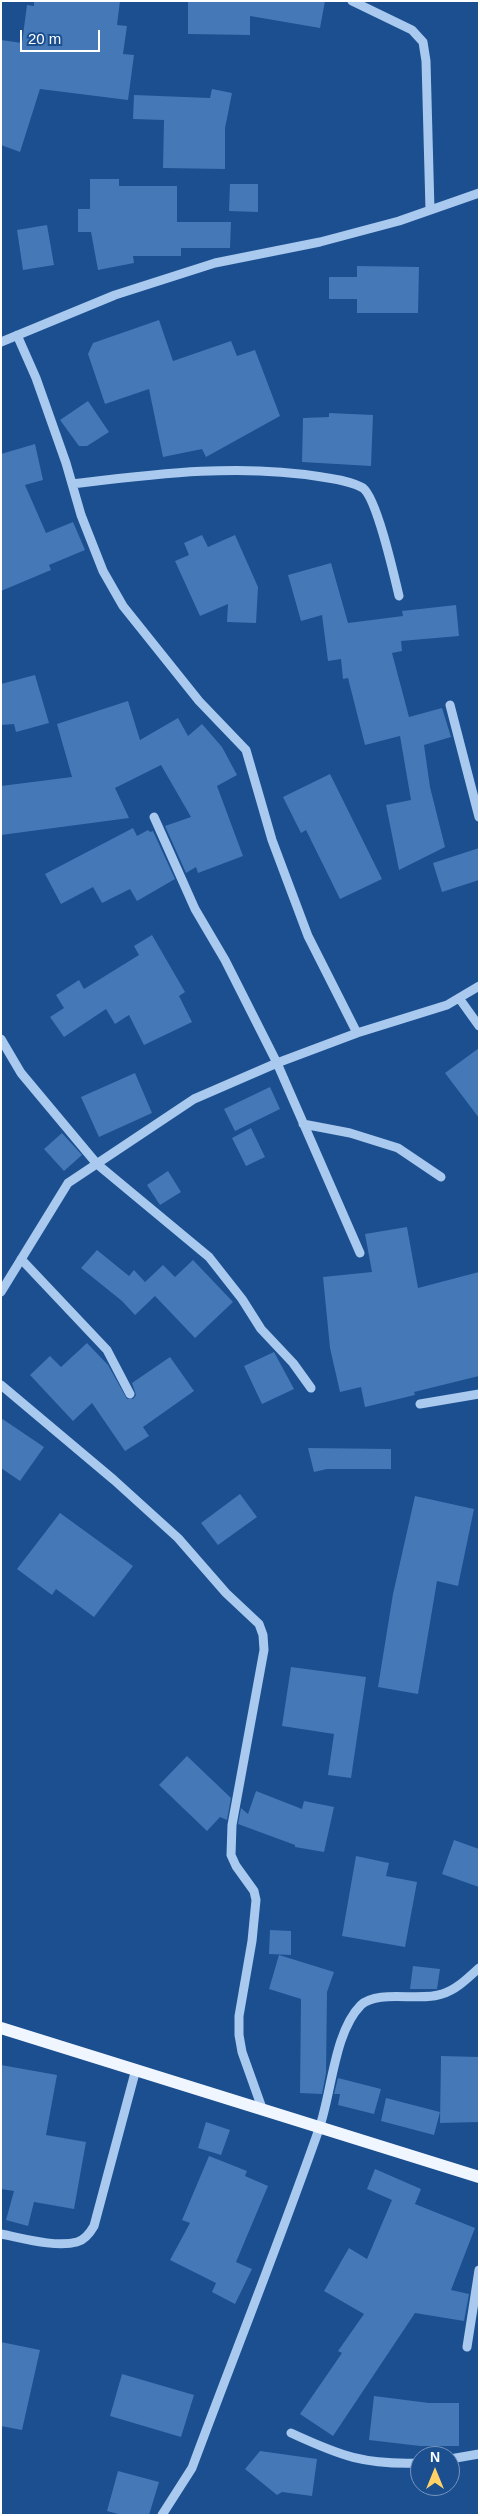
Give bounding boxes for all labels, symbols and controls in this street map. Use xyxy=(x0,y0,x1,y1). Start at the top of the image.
scale bar xyxy=(22,20,102,52)
text: 20 m xyxy=(28,30,61,47)
north arrow xyxy=(410,2446,460,2496)
text: N xyxy=(430,2449,440,2465)

